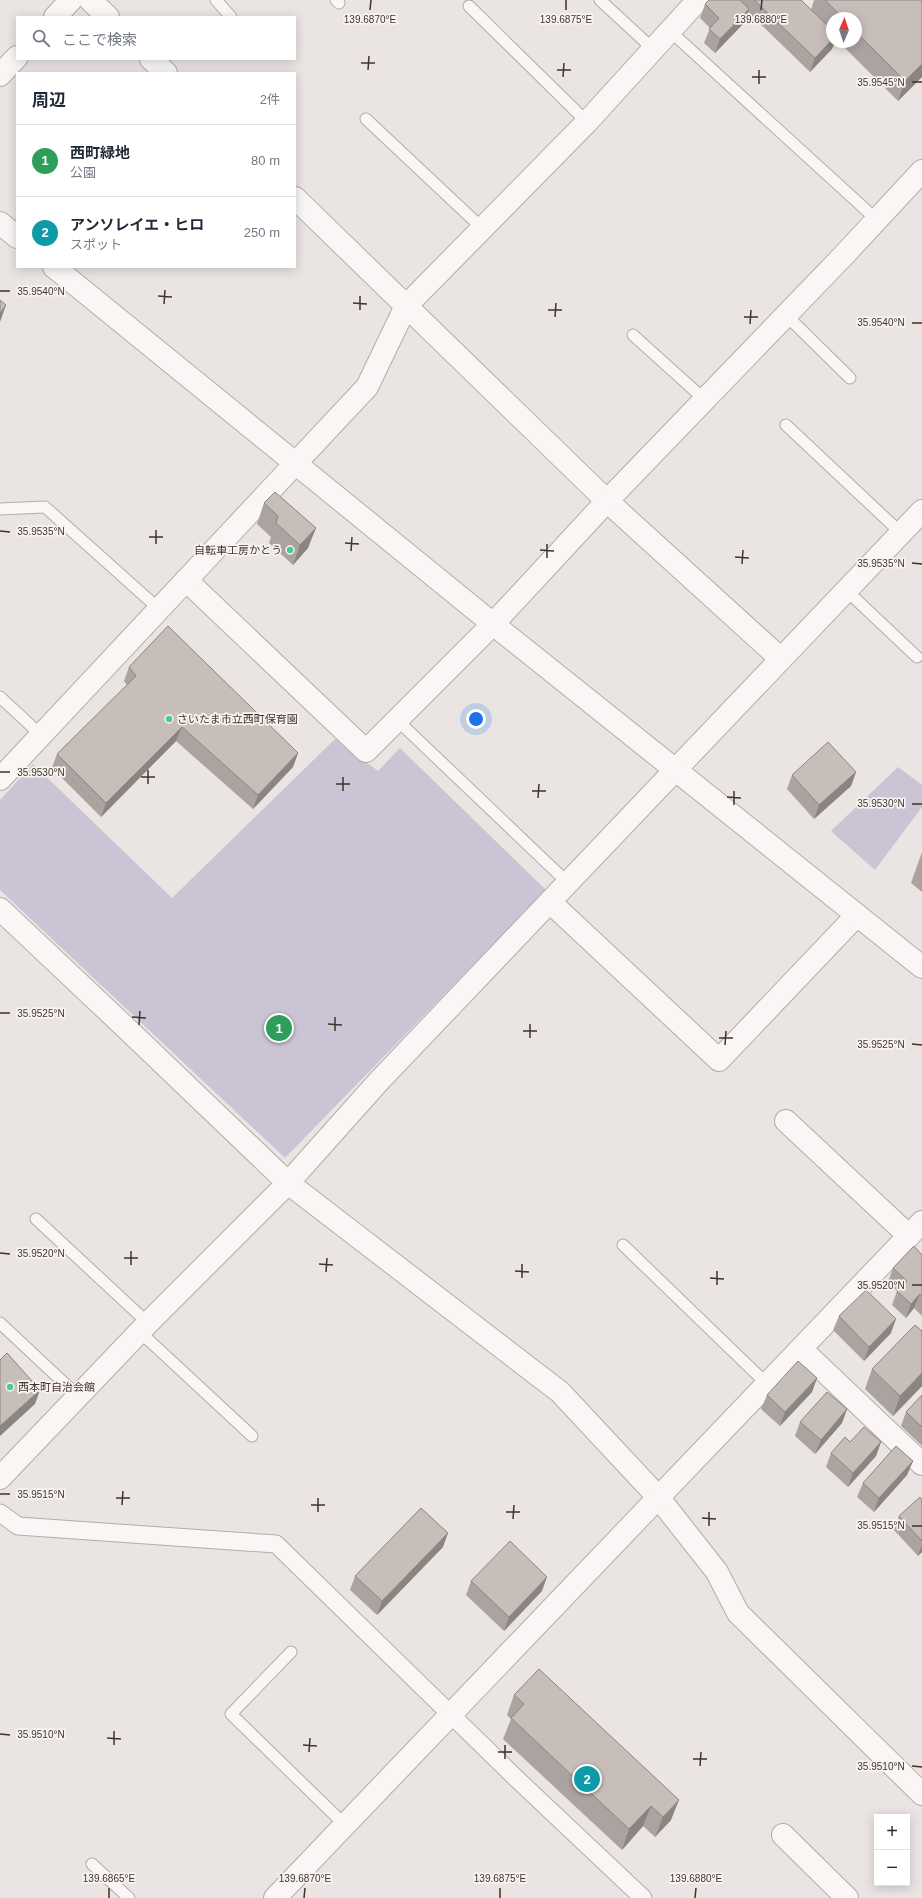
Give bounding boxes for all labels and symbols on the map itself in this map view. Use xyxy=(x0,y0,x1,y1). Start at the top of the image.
north arrow xyxy=(826,12,862,48)
text: 139.6870°E xyxy=(344,14,397,25)
text: 139.6875°E xyxy=(540,14,593,25)
text: 139.6880°E xyxy=(735,14,788,25)
text: 35.9545°N xyxy=(857,77,905,88)
text: 35.9540°N xyxy=(17,286,65,297)
text: 35.9540°N xyxy=(857,317,905,328)
text: 35.9535°N xyxy=(17,526,65,537)
place label: 自転車工房かとう xyxy=(194,544,282,556)
marker: 自転車工房かとう xyxy=(285,545,295,555)
text: 35.9535°N xyxy=(857,558,905,569)
your location xyxy=(466,709,486,729)
place label: さいたま市立西町保育園 xyxy=(177,713,298,725)
marker: さいたま市立西町保育園 xyxy=(164,714,174,724)
text: 35.9530°N xyxy=(17,767,65,778)
text: 35.9530°N xyxy=(857,798,905,809)
text: 35.9525°N xyxy=(17,1008,65,1019)
pin: 1 xyxy=(266,1013,292,1043)
text: 35.9525°N xyxy=(857,1039,905,1050)
text: 35.9520°N xyxy=(17,1248,65,1259)
text: 35.9520°N xyxy=(857,1280,905,1291)
place label: 西本町自治会館 xyxy=(18,1381,95,1393)
marker: 西本町自治会館 xyxy=(5,1382,15,1392)
text: 35.9515°N xyxy=(17,1489,65,1500)
text: 35.9515°N xyxy=(857,1520,905,1531)
text: 35.9510°N xyxy=(17,1729,65,1740)
text: 35.9510°N xyxy=(857,1761,905,1772)
pin: 2 xyxy=(574,1764,600,1794)
text: 139.6865°E xyxy=(83,1873,136,1884)
text: 139.6870°E xyxy=(279,1873,332,1884)
text: 139.6875°E xyxy=(474,1873,527,1884)
text: 139.6880°E xyxy=(670,1873,723,1884)

